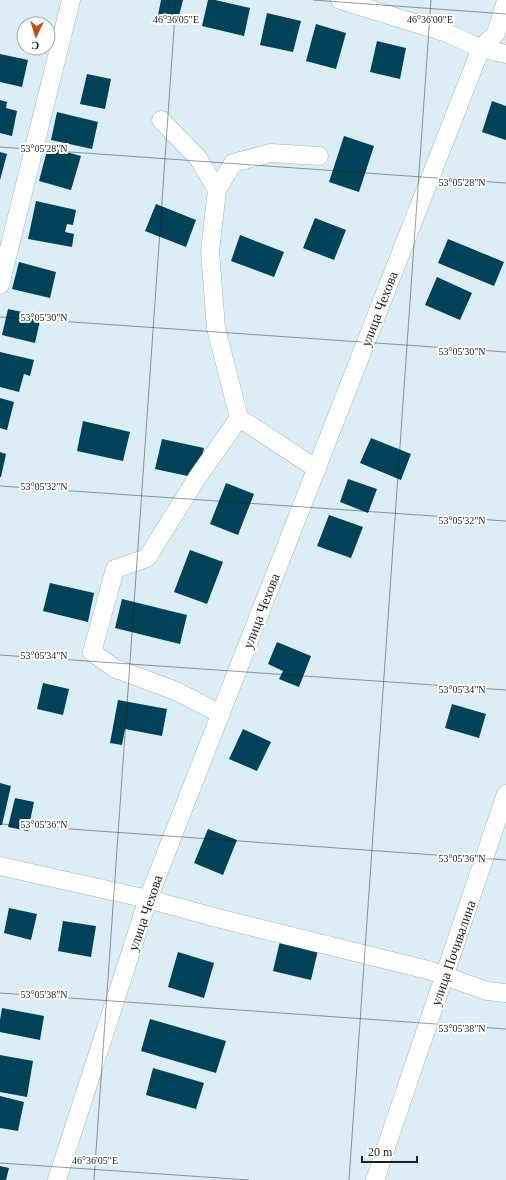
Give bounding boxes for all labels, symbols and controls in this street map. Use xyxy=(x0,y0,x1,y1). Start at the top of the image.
text: 46°36'05"E xyxy=(153,14,199,25)
text: 46°36'00"E xyxy=(407,14,453,25)
north arrow xyxy=(16,16,56,56)
text: С xyxy=(31,40,40,52)
text: 53°05'28"N xyxy=(20,143,68,154)
text: 53°05'28"N xyxy=(438,177,486,188)
street label: улица Чехова xyxy=(358,269,401,349)
text: 53°05'30"N xyxy=(20,312,68,323)
text: 53°05'30"N xyxy=(438,346,486,357)
text: 53°05'32"N xyxy=(20,481,68,492)
text: 53°05'32"N xyxy=(438,515,486,526)
street label: улица Чехова xyxy=(240,571,283,651)
text: 53°05'34"N xyxy=(20,650,68,661)
text: 53°05'34"N xyxy=(438,684,486,695)
text: 53°05'36"N xyxy=(20,819,68,830)
text: 53°05'36"N xyxy=(438,853,486,864)
street label: улица Чехова xyxy=(125,872,166,953)
street label: улица Почивалина xyxy=(428,898,479,1008)
text: 53°05'38"N xyxy=(20,989,68,1000)
text: 53°05'38"N xyxy=(438,1023,486,1034)
scale bar xyxy=(362,1138,417,1164)
text: 20 m xyxy=(368,1145,393,1159)
text: 46°36'05"E xyxy=(72,1155,118,1166)

